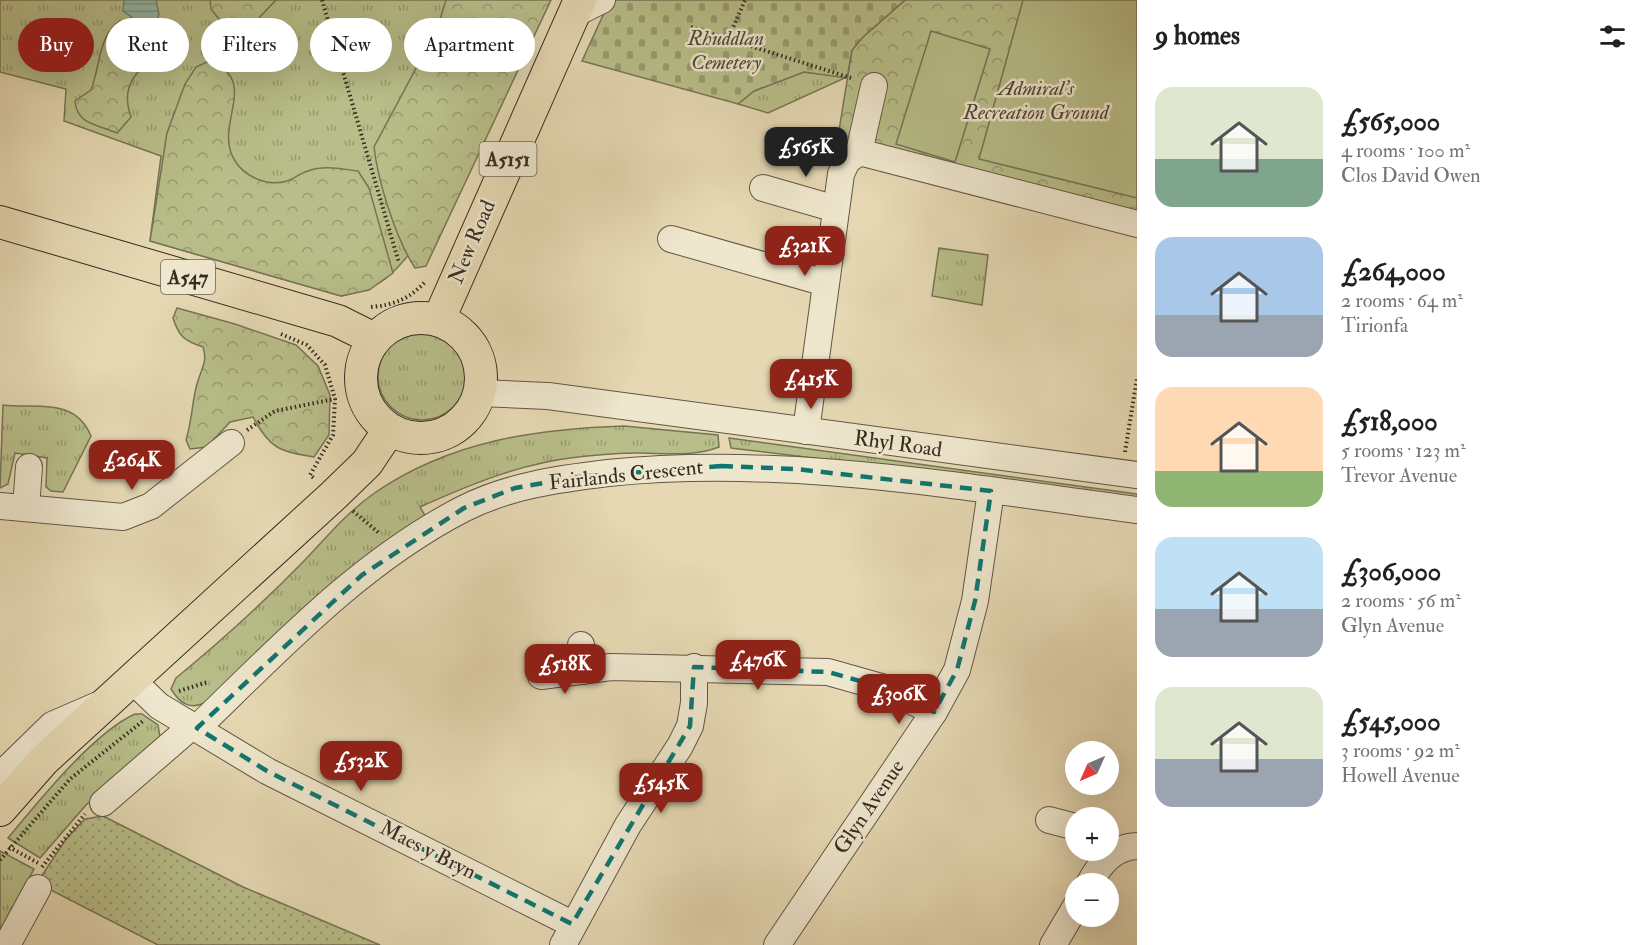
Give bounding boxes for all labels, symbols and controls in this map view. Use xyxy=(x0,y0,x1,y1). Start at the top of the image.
chip: Buy xyxy=(18,18,94,72)
chip: Rent xyxy=(106,18,189,72)
chip: Filters xyxy=(201,18,298,72)
chip: New xyxy=(310,18,392,72)
chip: Apartment xyxy=(404,18,535,72)
text: 9 homes xyxy=(1155,20,1240,52)
icon: filters xyxy=(1596,20,1629,53)
park label: Rhuddlan Cemetery xyxy=(687,25,764,76)
park label: Admiral's Recreation Ground xyxy=(962,75,1110,126)
text: £565,000 xyxy=(1341,106,1440,138)
icon: home xyxy=(1203,111,1275,183)
pin: £565K xyxy=(764,127,848,178)
text: £565K xyxy=(778,134,834,159)
text: 4 rooms · 100 m² xyxy=(1341,138,1470,163)
road number: A5151 xyxy=(480,142,536,176)
text: Clos David Owen xyxy=(1341,163,1481,188)
street label: New Road xyxy=(442,195,502,288)
pin: £321K xyxy=(763,226,847,277)
text: £321K xyxy=(779,233,831,258)
text: £264,000 xyxy=(1341,256,1446,288)
road number: A547 xyxy=(161,260,215,294)
icon: home xyxy=(1203,261,1275,333)
text: 2 rooms · 64 m² xyxy=(1341,288,1463,313)
text: Tirionfa xyxy=(1341,313,1408,338)
pin: £415K xyxy=(769,359,853,410)
text: £415K xyxy=(784,366,838,391)
text: £518,000 xyxy=(1341,406,1438,438)
icon: home xyxy=(1203,411,1275,483)
street label: Rhyl Road xyxy=(852,424,944,464)
text: 5 rooms · 123 m² xyxy=(1341,438,1466,463)
pin: £264K xyxy=(90,440,174,491)
text: £264K xyxy=(103,447,161,472)
street label: Fairlands Crescent xyxy=(548,453,705,497)
text: Trevor Avenue xyxy=(1341,463,1457,488)
text: £306,000 xyxy=(1341,556,1441,588)
icon: home xyxy=(1203,561,1275,633)
text: 2 rooms · 56 m² xyxy=(1341,588,1461,613)
text: Glyn Avenue xyxy=(1341,613,1444,638)
pin: £476K xyxy=(716,640,800,691)
pin: £518K xyxy=(523,644,607,695)
text: £476K xyxy=(729,647,787,672)
text: £518K xyxy=(539,651,591,676)
pin: £306K xyxy=(857,674,941,725)
text: £306K xyxy=(871,681,927,706)
text: £545,000 xyxy=(1341,706,1440,738)
icon: home xyxy=(1203,711,1275,783)
text: 3 rooms · 92 m² xyxy=(1341,738,1460,763)
pin: £532K xyxy=(319,741,403,792)
north arrow xyxy=(1065,741,1119,795)
map controls xyxy=(1065,741,1119,927)
text: £532K xyxy=(334,748,388,773)
street label: Glyn Avenue xyxy=(828,754,911,859)
pin: £545K xyxy=(619,763,703,814)
text: Howell Avenue xyxy=(1341,763,1460,788)
text: £545K xyxy=(633,770,689,795)
button: + xyxy=(1065,807,1119,861)
street label: Maes y Bryn xyxy=(375,814,481,886)
button: − xyxy=(1065,873,1119,927)

